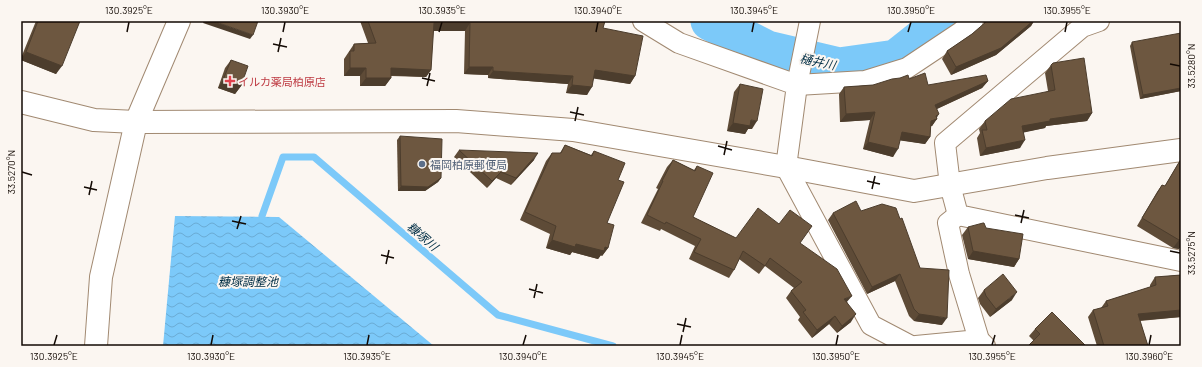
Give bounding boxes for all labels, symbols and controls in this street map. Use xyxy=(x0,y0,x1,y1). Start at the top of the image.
text: 130.3925°E xyxy=(105,4,153,16)
text: 130.3930°E xyxy=(261,4,309,16)
text: 130.3935°E xyxy=(418,4,466,16)
text: 130.3940°E xyxy=(574,4,622,16)
text: 130.3945°E xyxy=(730,4,778,16)
text: 130.3950°E xyxy=(887,4,935,16)
text: 130.3955°E xyxy=(1043,4,1091,16)
text: 33.5280°N xyxy=(1185,43,1197,89)
water label: 樋井川 xyxy=(799,50,839,72)
place label: イルカ薬局柏原店 xyxy=(238,75,326,88)
marker: イルカ薬局柏原店 xyxy=(225,76,235,86)
text: 33.5270°N xyxy=(5,150,17,194)
place label: 福岡柏原郵便局 xyxy=(430,158,507,171)
marker: 福岡柏原郵便局 xyxy=(417,159,427,169)
water label: 糠塚川 xyxy=(405,219,443,254)
text: 33.5275°N xyxy=(1185,231,1197,275)
water label: 糠塚調整池 xyxy=(218,274,279,288)
text: 130.3925°E xyxy=(30,350,78,362)
text: 130.3930°E xyxy=(187,350,235,362)
text: 130.3935°E xyxy=(343,350,391,362)
text: 130.3940°E xyxy=(499,350,547,362)
text: 130.3945°E xyxy=(656,350,704,362)
text: 130.3950°E xyxy=(812,350,860,362)
text: 130.3955°E xyxy=(968,350,1016,362)
text: 130.3960°E xyxy=(1125,350,1173,362)

